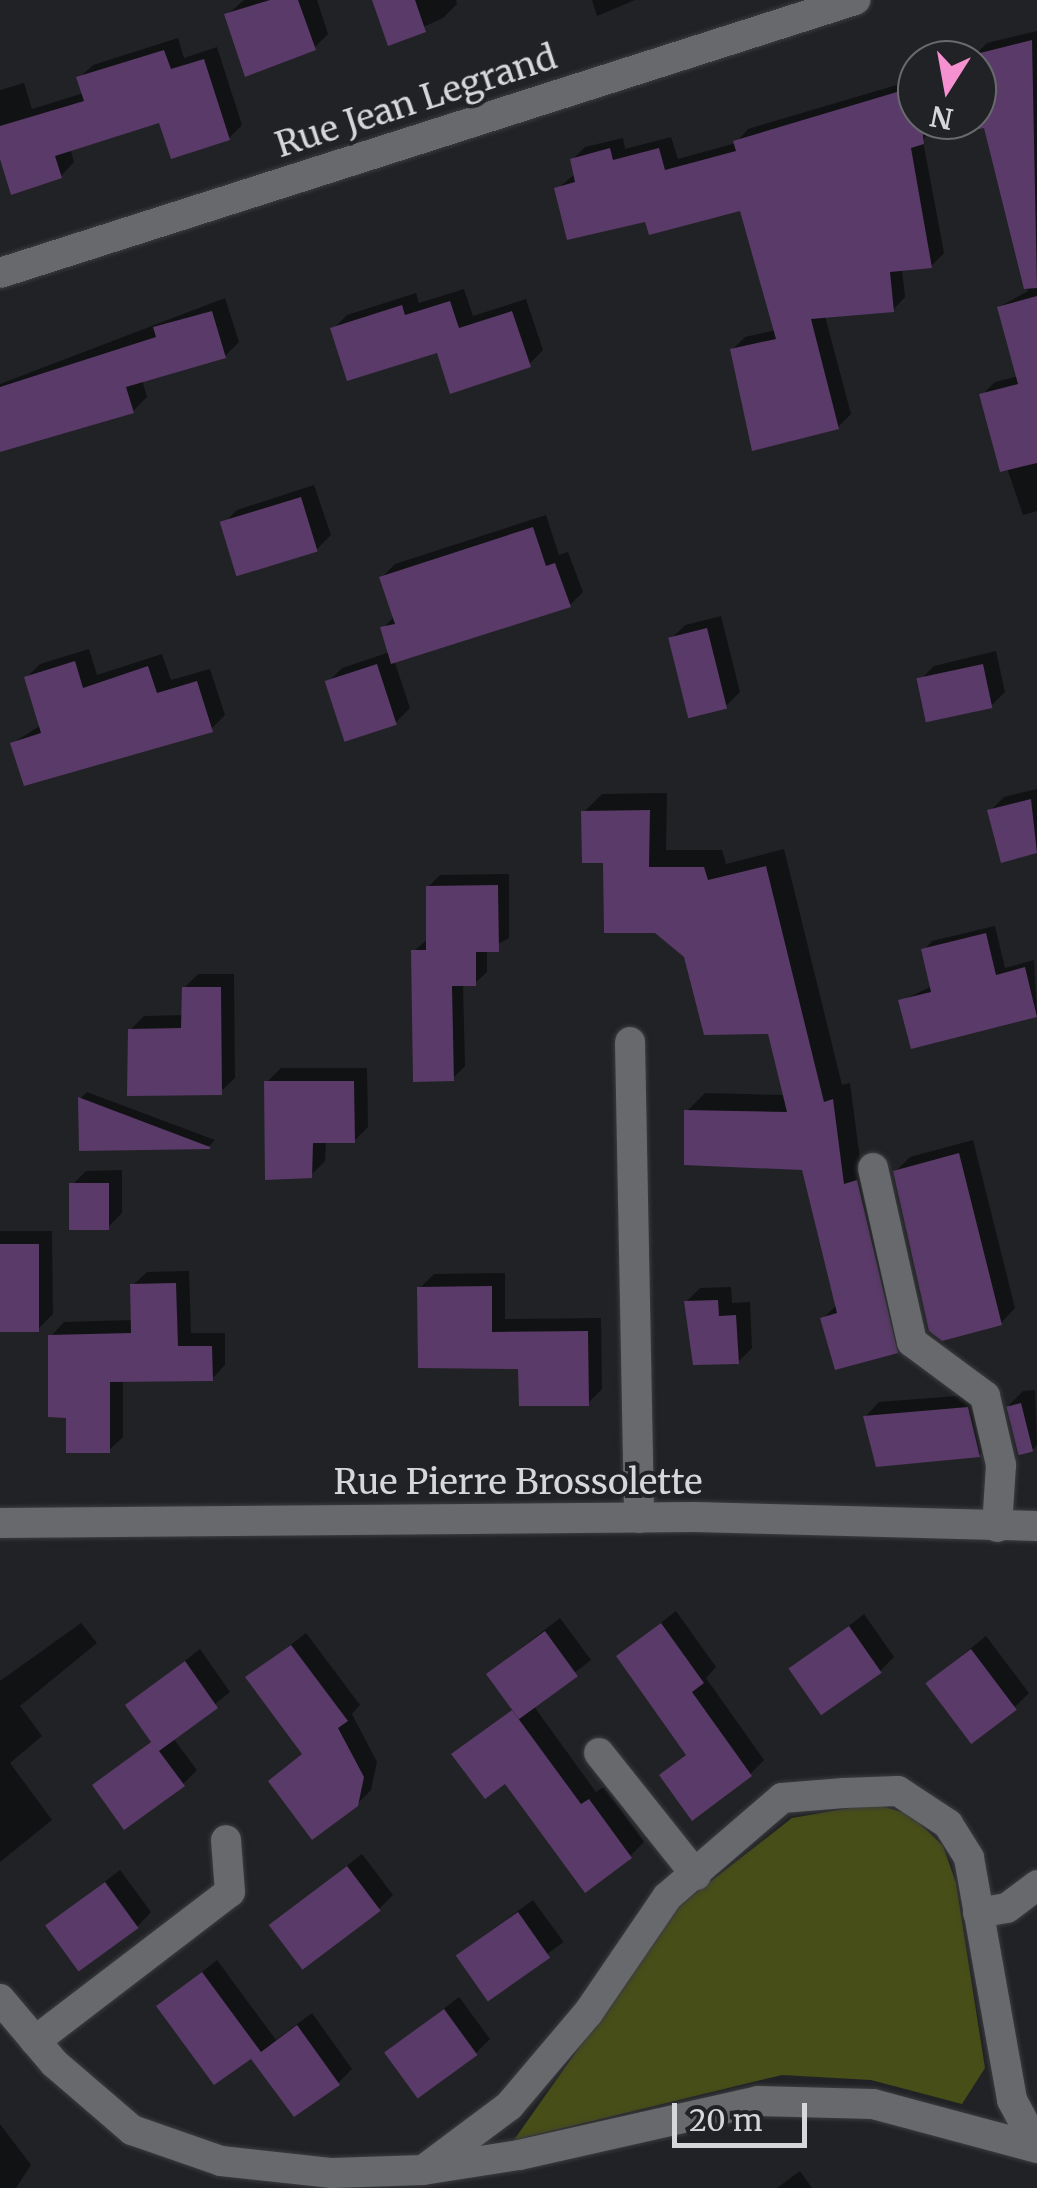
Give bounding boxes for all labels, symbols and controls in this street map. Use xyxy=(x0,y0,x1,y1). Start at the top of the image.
street label: Rue Jean Legrand xyxy=(270,36,562,166)
north arrow xyxy=(897,40,997,140)
text: N xyxy=(927,98,956,137)
street label: Rue Pierre Brossolette xyxy=(334,1461,702,1503)
scale bar xyxy=(677,2083,812,2145)
text: 20 m xyxy=(689,2101,762,2139)

